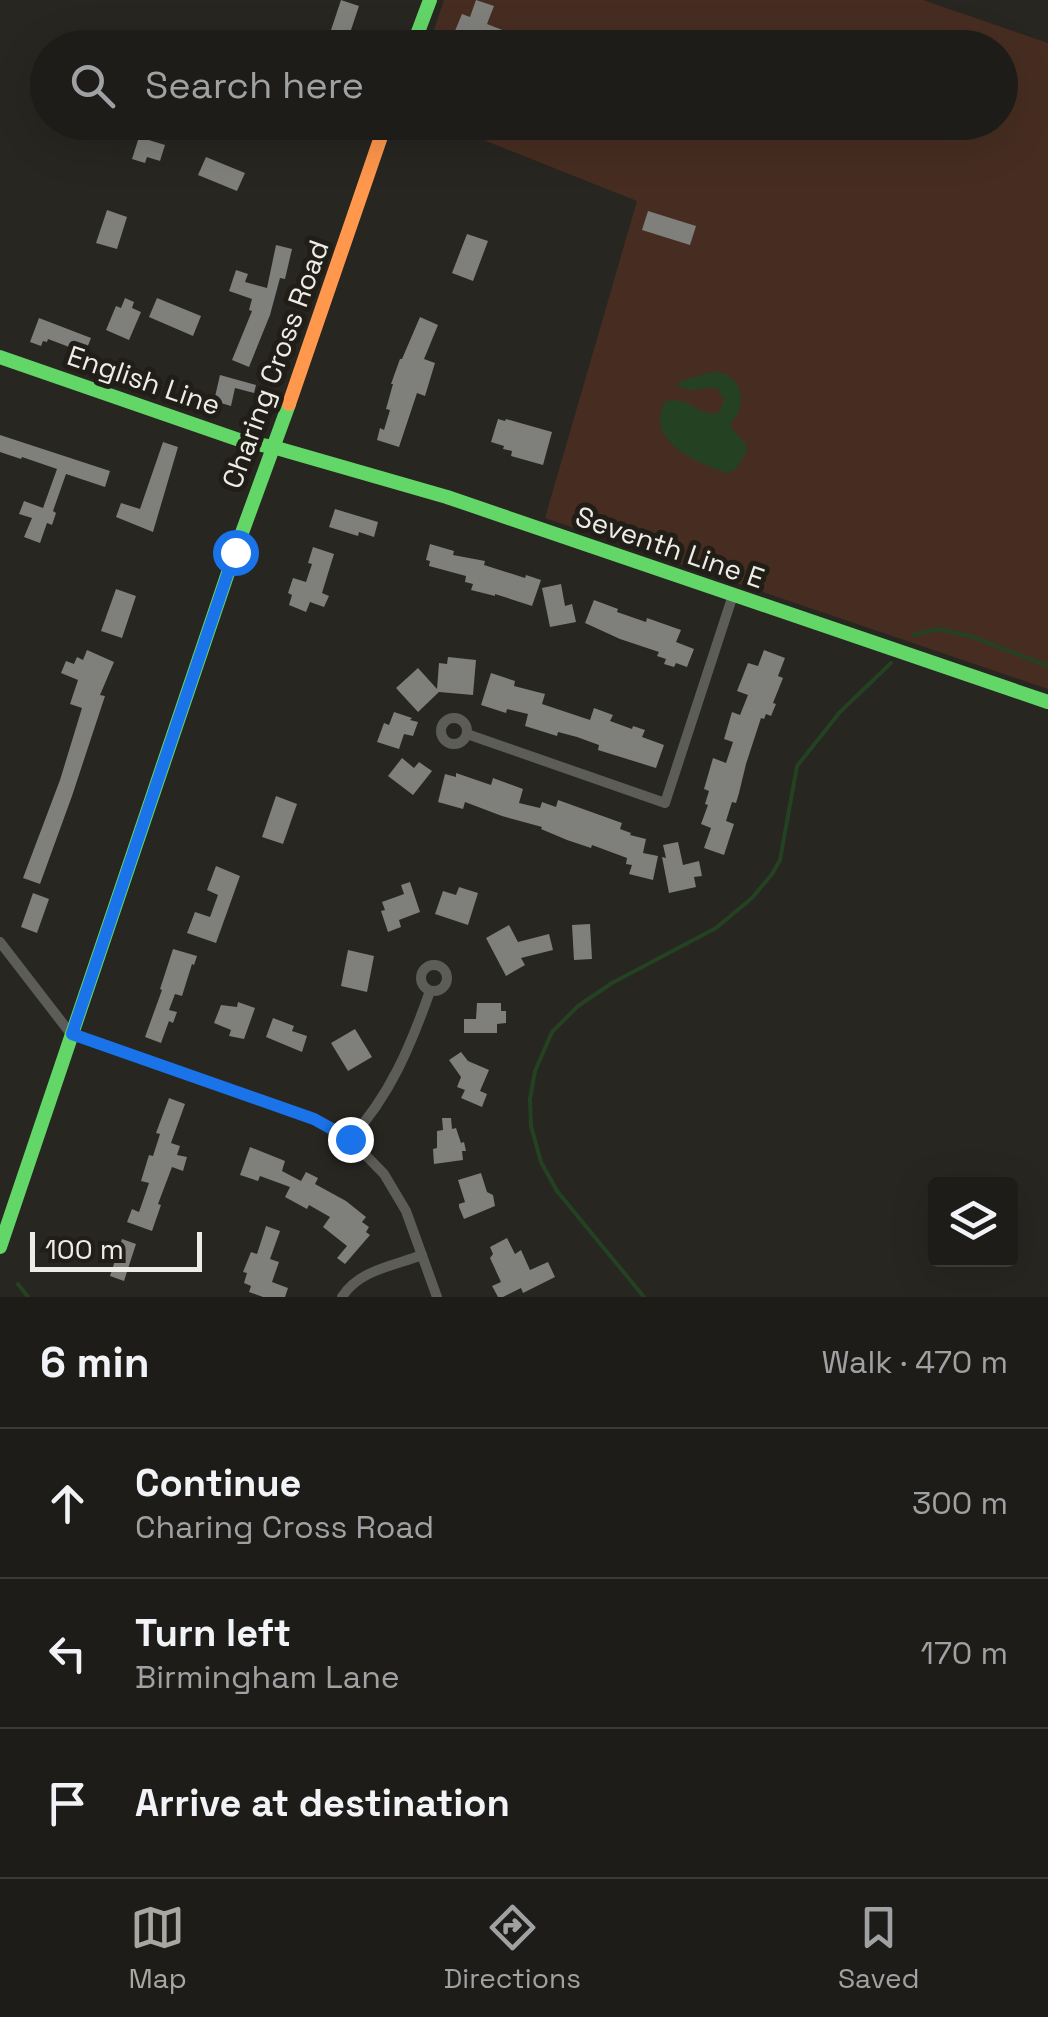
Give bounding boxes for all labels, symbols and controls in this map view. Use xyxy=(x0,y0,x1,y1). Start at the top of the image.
search box xyxy=(30,30,1018,140)
icon: search xyxy=(65,58,120,113)
text: Search here xyxy=(145,61,364,109)
street label: Charing Cross Road xyxy=(213,235,337,493)
street label: English Line xyxy=(63,337,225,423)
street label: Seventh Line E xyxy=(571,498,769,596)
route start xyxy=(213,530,259,576)
route end xyxy=(328,1117,374,1163)
map controls xyxy=(928,1177,1018,1267)
button: layers xyxy=(928,1177,1018,1267)
scale bar xyxy=(30,1227,202,1272)
text: 100 m xyxy=(45,1231,124,1267)
text: 6 min xyxy=(40,1336,150,1389)
text: Walk · 470 m xyxy=(821,1342,1008,1382)
text: Continue xyxy=(135,1459,301,1507)
icon: ahead xyxy=(40,1476,95,1531)
text: 300 m xyxy=(912,1483,1008,1523)
text: Charing Cross Road xyxy=(135,1507,434,1547)
text: Turn left xyxy=(135,1609,291,1657)
icon: left xyxy=(40,1626,95,1681)
text: 170 m xyxy=(921,1633,1008,1673)
text: Birmingham Lane xyxy=(135,1657,400,1697)
icon: arrive xyxy=(40,1776,95,1831)
text: Arrive at destination xyxy=(135,1779,510,1827)
tab: Map xyxy=(128,1900,187,1996)
tab: Directions xyxy=(444,1900,581,1996)
tab: Saved xyxy=(838,1900,920,1996)

